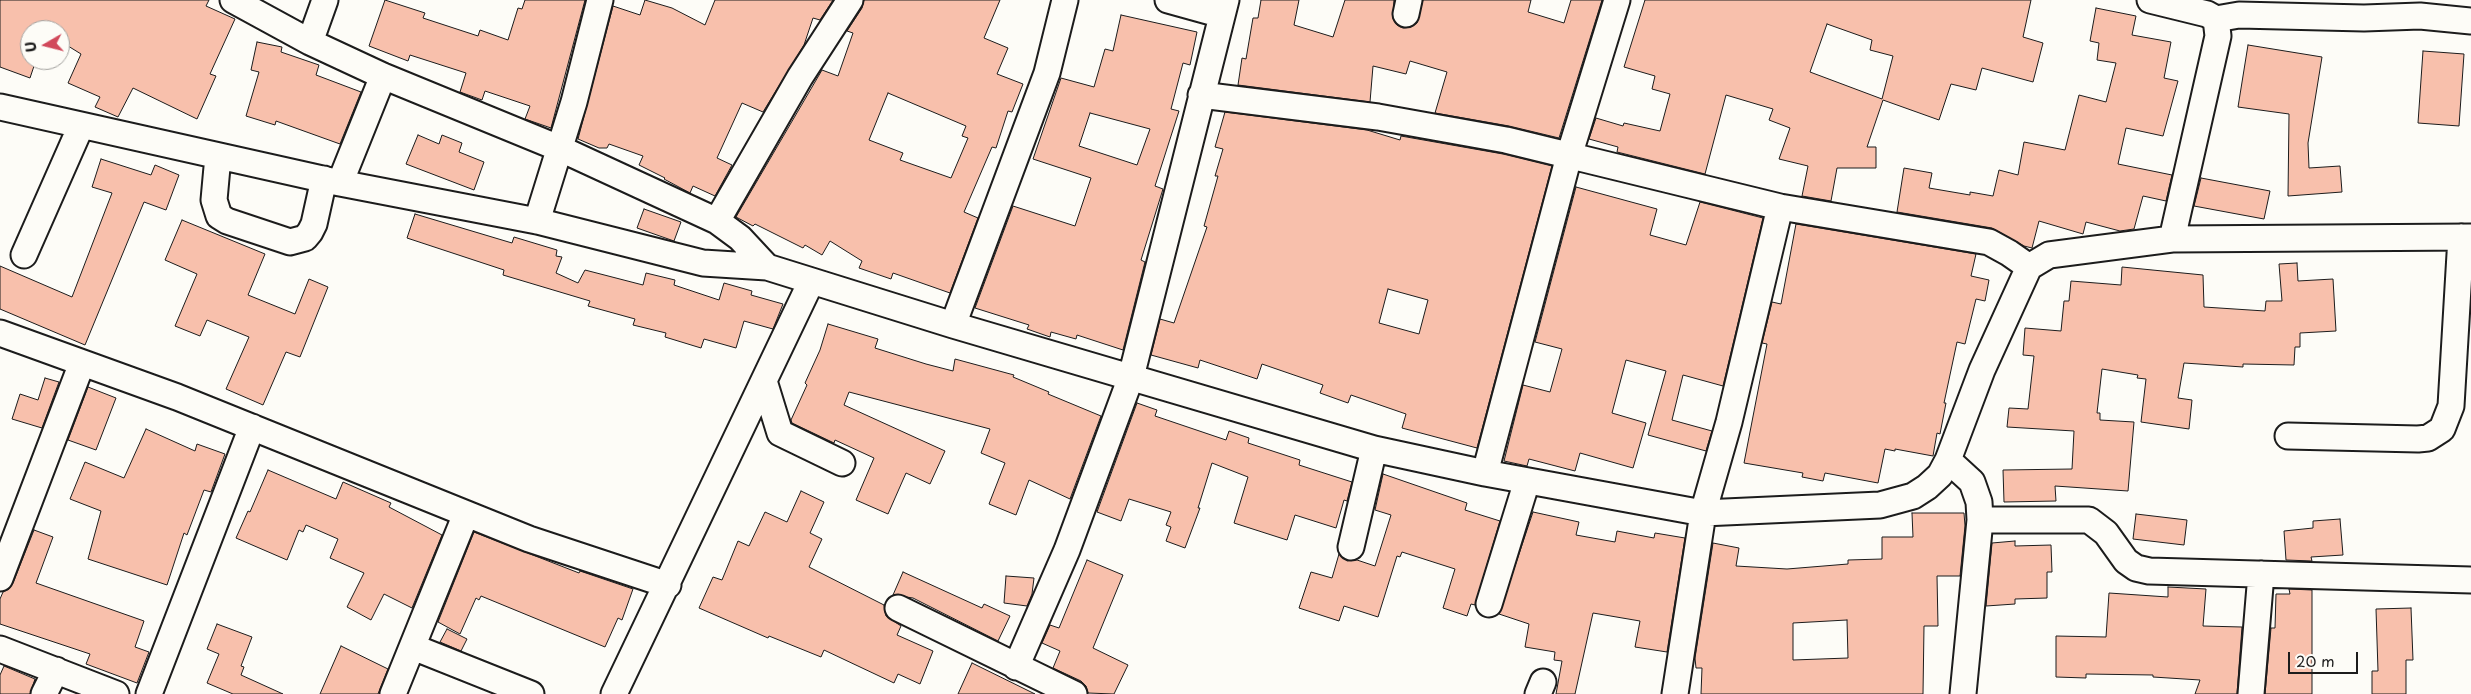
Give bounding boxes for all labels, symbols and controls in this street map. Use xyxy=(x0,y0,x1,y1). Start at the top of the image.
north arrow xyxy=(20,20,70,70)
text: U xyxy=(20,40,42,54)
scale bar xyxy=(2291,642,2361,674)
text: 20 m xyxy=(2296,649,2335,672)

